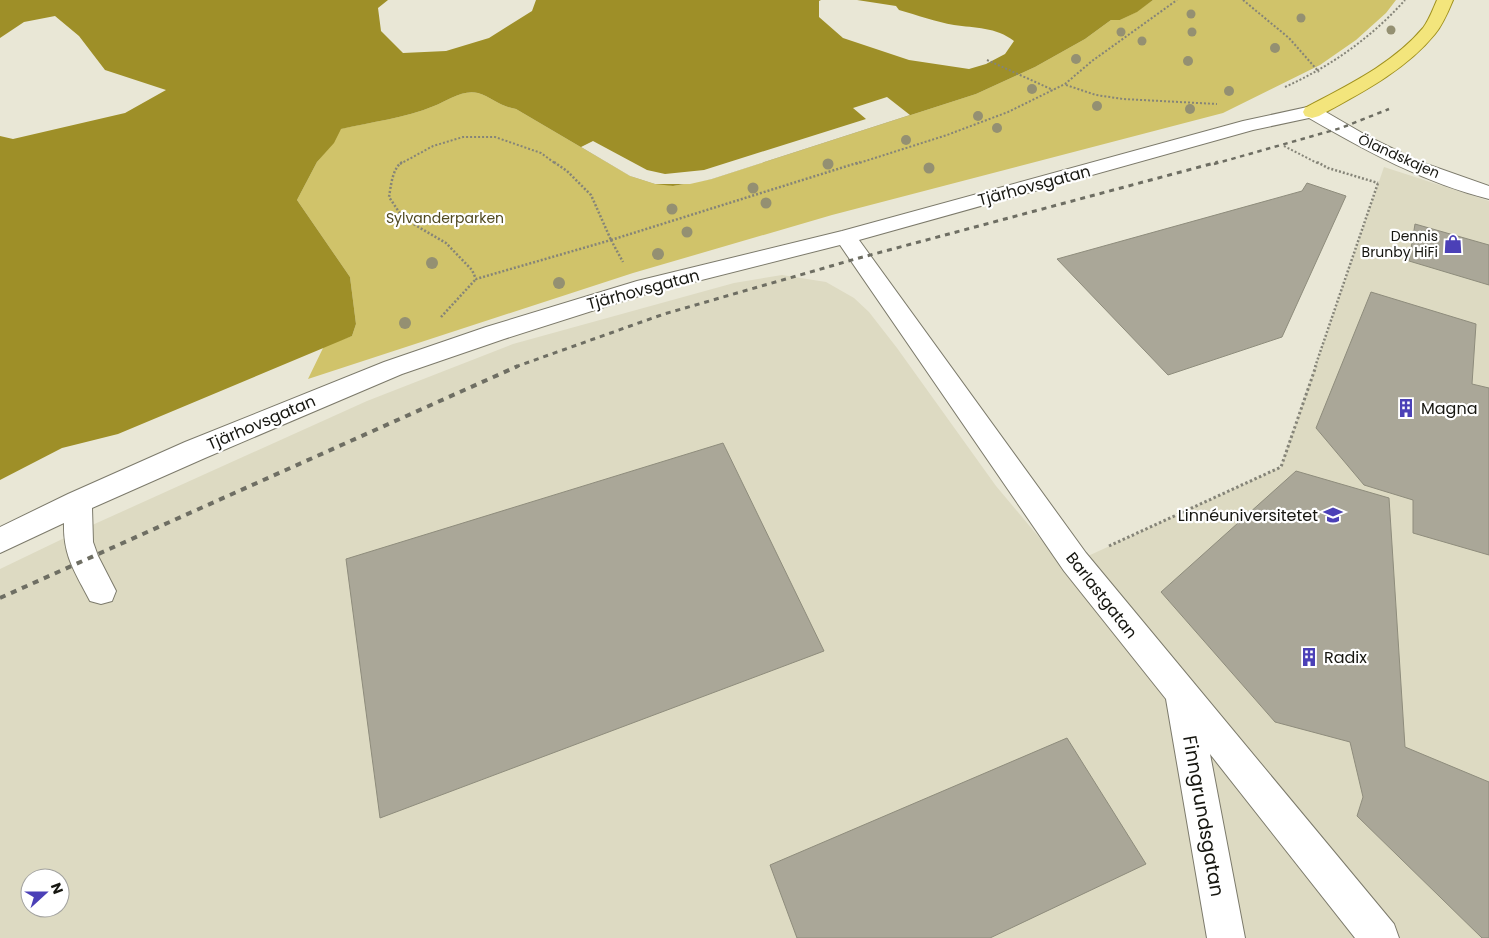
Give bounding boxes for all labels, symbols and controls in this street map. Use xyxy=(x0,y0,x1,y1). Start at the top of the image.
street label: Ölandskajen xyxy=(1355,129,1443,183)
street label: Tjärhovsgatan xyxy=(975,159,1093,212)
park label: Sylvanderparken xyxy=(386,208,504,228)
place label: Dennis Brunby HiFi xyxy=(1362,226,1438,262)
shop icon: Dennis Brunby HiFi xyxy=(1442,233,1464,255)
street label: Tjärhovsgatan xyxy=(584,263,702,316)
street label: Tjärhovsgatan xyxy=(203,389,319,456)
building icon: Magna xyxy=(1395,397,1417,419)
place label: Magna xyxy=(1421,397,1477,420)
place label: Linnéuniversitetet xyxy=(1178,504,1318,527)
school or university icon: Linnéuniversitetet xyxy=(1322,504,1344,526)
street label: Barlastgatan xyxy=(1061,547,1143,643)
building icon: Radix xyxy=(1298,646,1320,668)
place label: Radix xyxy=(1324,646,1367,669)
street label: Finngrundsgatan xyxy=(1176,733,1231,899)
north arrow xyxy=(20,868,70,918)
text: N xyxy=(46,880,68,897)

